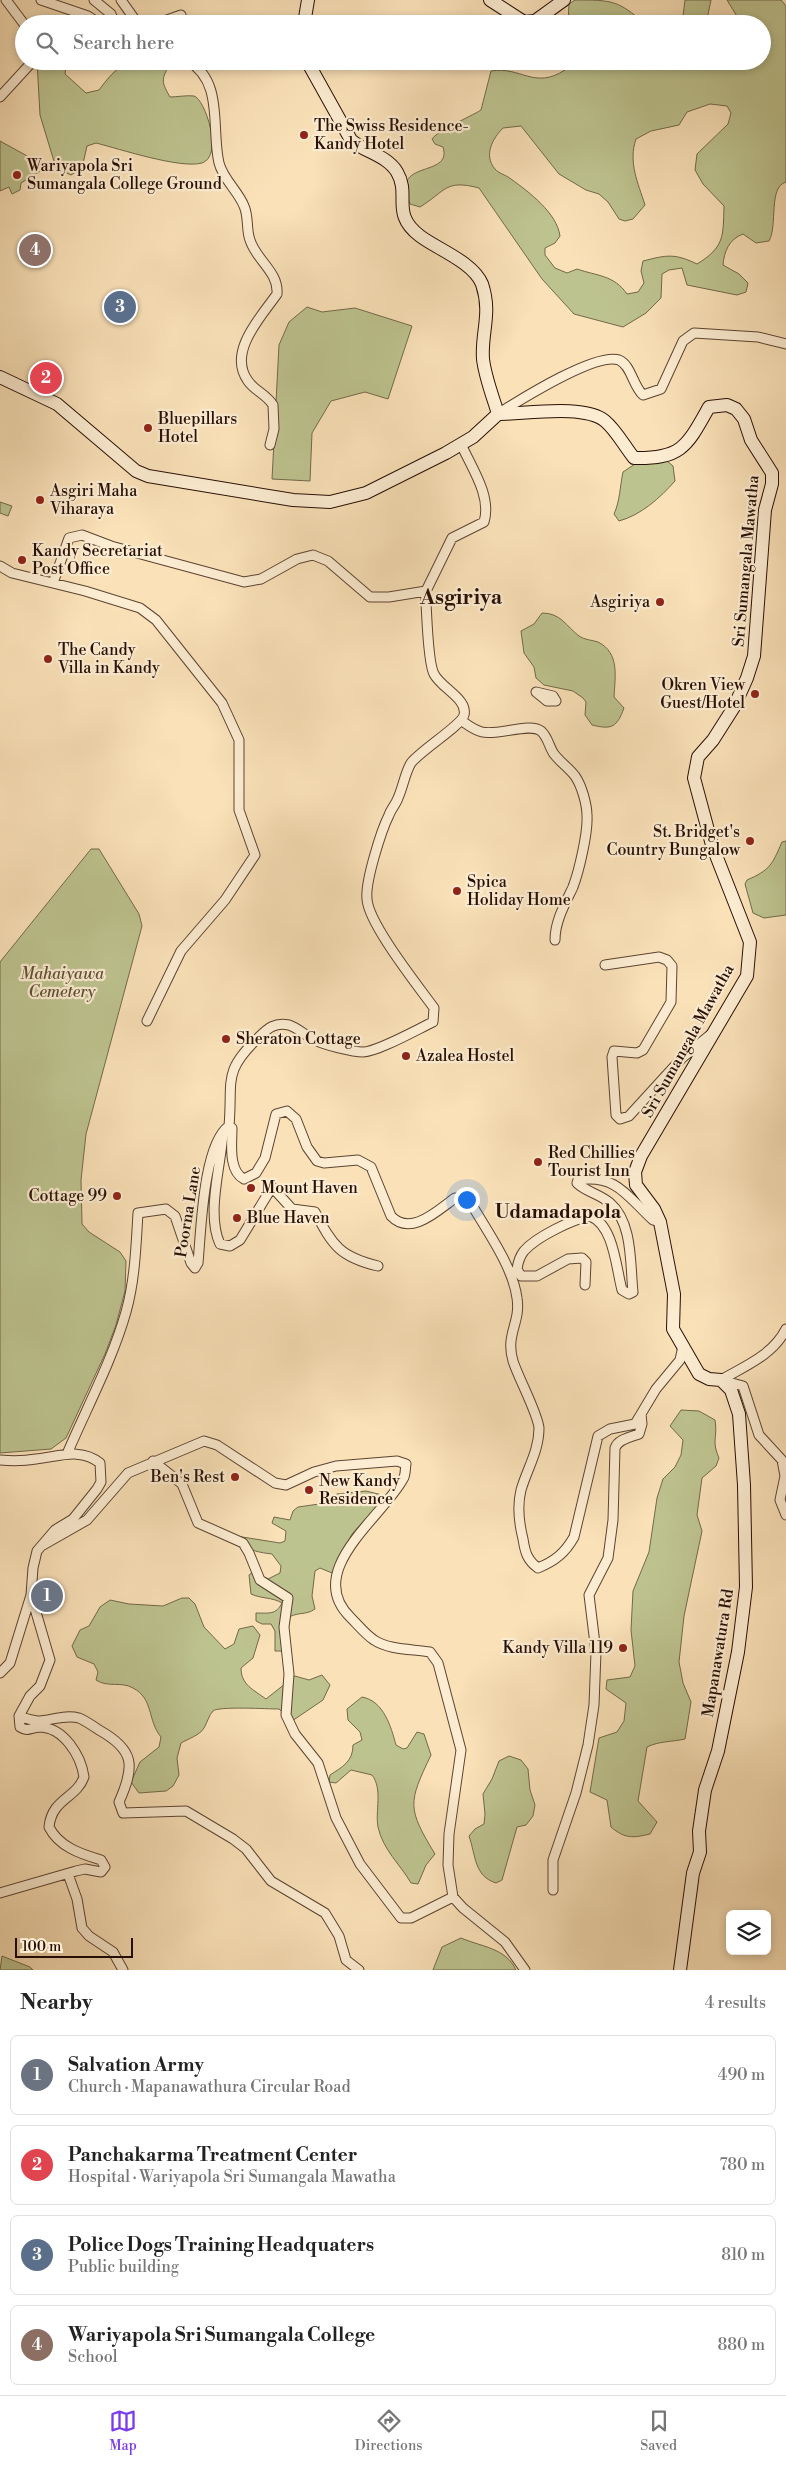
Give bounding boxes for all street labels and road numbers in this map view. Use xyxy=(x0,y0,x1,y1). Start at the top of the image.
street label: Sri Sumangala Mawatha xyxy=(729,473,764,648)
street label: Sri Sumangala Mawatha xyxy=(637,960,739,1121)
street label: Poorna Lane xyxy=(171,1165,205,1259)
street label: Mapanawatura Rd xyxy=(698,1587,738,1719)

